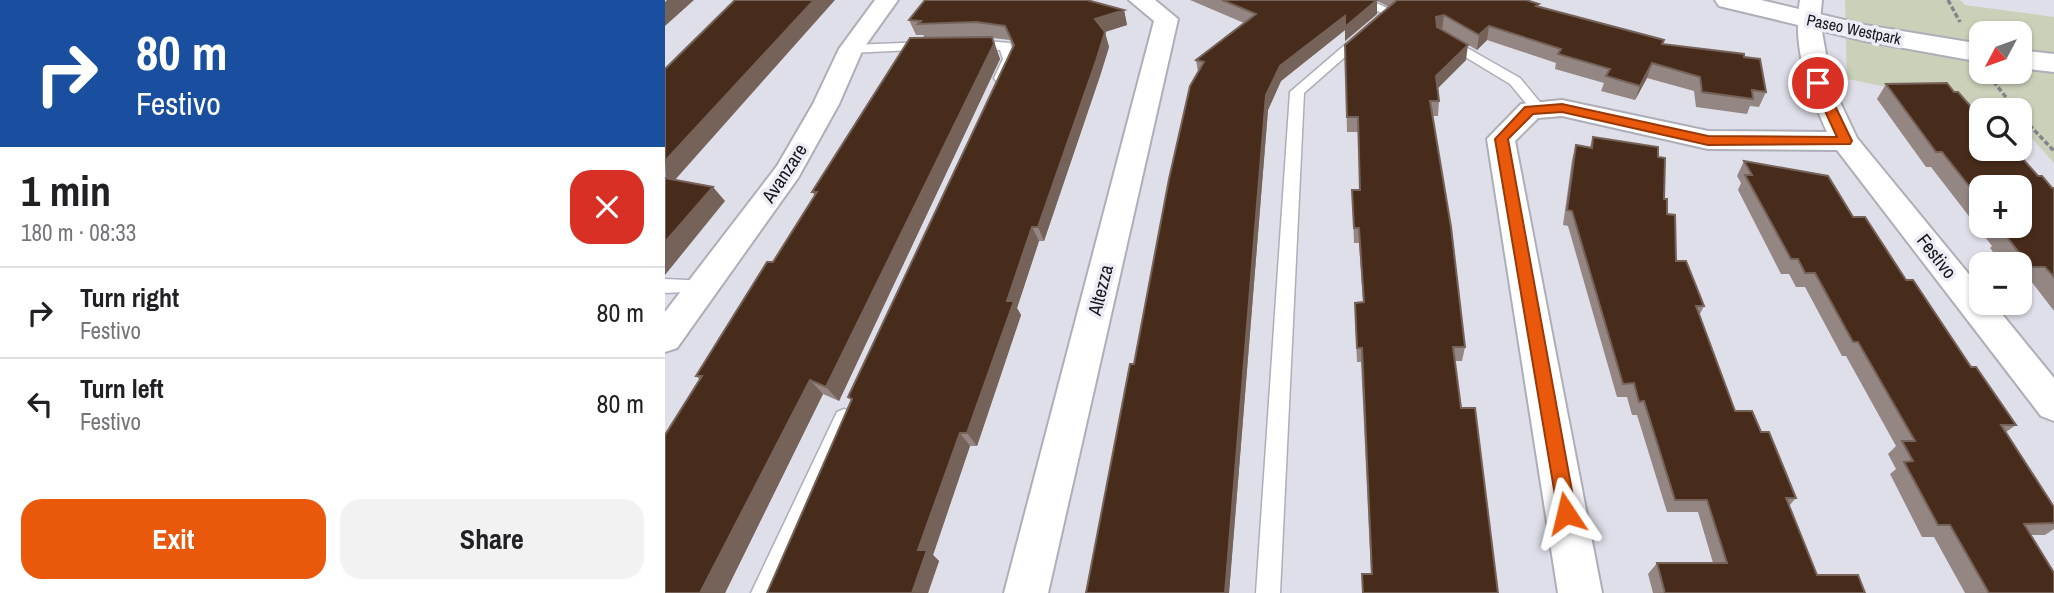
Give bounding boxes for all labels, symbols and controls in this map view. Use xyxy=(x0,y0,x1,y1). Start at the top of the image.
street label: Paseo Westpark xyxy=(1805,8,1904,50)
text: 80 m xyxy=(136,19,228,85)
north arrow xyxy=(1969,21,2032,84)
map controls xyxy=(1969,21,2032,315)
icon: right xyxy=(21,28,112,119)
pin xyxy=(1788,53,1848,113)
icon: arrive xyxy=(1799,64,1837,102)
text: Festivo xyxy=(136,82,221,125)
button: search xyxy=(1969,98,2032,161)
street label: Avanzare xyxy=(755,138,813,208)
text: 1 min xyxy=(21,163,111,219)
button: close xyxy=(570,170,644,244)
button: + xyxy=(1969,175,2032,238)
text: 180 m · 08:33 xyxy=(21,217,136,248)
street label: Festivo xyxy=(1911,228,1963,284)
button: − xyxy=(1969,252,2032,315)
street label: Altezza xyxy=(1081,262,1119,319)
text: Turn right xyxy=(80,280,179,315)
icon: right xyxy=(21,294,59,332)
text: 80 m xyxy=(597,295,644,330)
text: Festivo xyxy=(80,315,141,346)
text: Turn left xyxy=(80,371,164,406)
icon: left xyxy=(21,385,59,423)
text: 80 m xyxy=(597,386,644,421)
text: Festivo xyxy=(80,406,141,437)
position arrow xyxy=(1529,476,1603,550)
button: Exit xyxy=(21,499,326,579)
button: Share xyxy=(340,499,644,579)

